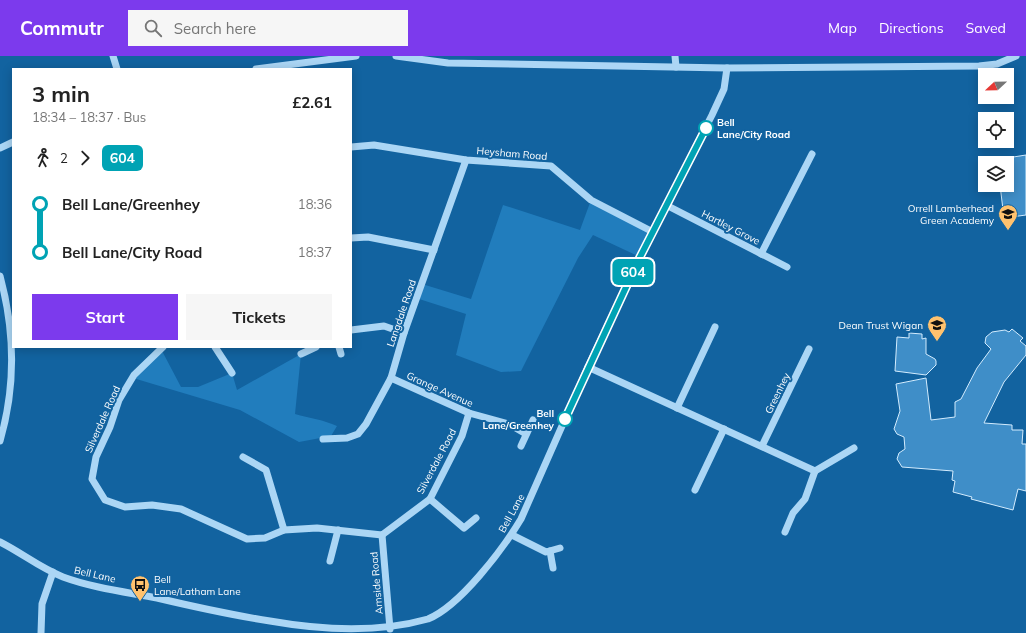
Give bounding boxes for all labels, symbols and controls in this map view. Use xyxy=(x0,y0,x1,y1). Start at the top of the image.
search box xyxy=(128,10,408,46)
text: Commutr xyxy=(20,16,104,40)
icon: search xyxy=(142,17,164,39)
text: Search here xyxy=(174,19,256,38)
text: Map xyxy=(828,19,857,37)
text: Directions xyxy=(879,19,944,37)
text: Saved xyxy=(966,19,1006,37)
north arrow xyxy=(978,68,1014,104)
map controls xyxy=(978,68,1014,192)
text: 3 min xyxy=(32,80,90,108)
text: £2.61 xyxy=(292,93,332,112)
text: 18:34 – 18:37 · Bus xyxy=(32,109,146,125)
button: locate xyxy=(978,112,1014,148)
place label: Bell Lane/City Road xyxy=(717,116,790,141)
marker: Bell Lane/City Road xyxy=(698,120,714,136)
street label: Heysham Road xyxy=(476,144,548,163)
icon: walk xyxy=(32,147,54,169)
icon: forward xyxy=(74,147,96,169)
text: 604 xyxy=(110,149,135,167)
text: 2 xyxy=(60,150,68,166)
button: layers xyxy=(978,156,1014,192)
text: Bell Lane/Greenhey xyxy=(62,195,200,214)
text: 18:36 xyxy=(298,196,332,212)
place label: Orrell Lamberhead Green Academy xyxy=(908,202,995,227)
school or university icon: Orrell Lamberhead Green Academy xyxy=(997,203,1019,231)
street label: Hartley Grove xyxy=(699,207,762,248)
text: Bell Lane/City Road xyxy=(62,243,202,262)
text: 18:37 xyxy=(298,244,332,260)
line badge: 604 xyxy=(610,259,656,285)
text: 604 xyxy=(620,263,646,281)
street label: Langdale Road xyxy=(384,278,419,349)
button: Start xyxy=(32,294,178,340)
button: Tickets xyxy=(186,294,332,340)
school or university icon: Dean Trust Wigan xyxy=(926,314,948,342)
place label: Dean Trust Wigan xyxy=(839,319,923,332)
street label: Grange Avenue xyxy=(404,369,475,410)
street label: Greenhey xyxy=(762,370,793,416)
street label: Silverdale Road xyxy=(82,384,123,455)
place label: Bell Lane/Greenhey xyxy=(482,407,555,432)
marker: Bell Lane/Greenhey xyxy=(557,411,573,427)
street label: Silverdale Road xyxy=(414,426,459,496)
street label: Bell Lane xyxy=(495,492,527,535)
street label: Arnside Road xyxy=(367,551,386,615)
street label: Bell Lane xyxy=(73,563,117,586)
place label: Bell Lane/Latham Lane xyxy=(154,573,241,598)
bus stop icon: Bell Lane/Latham Lane xyxy=(129,574,151,602)

